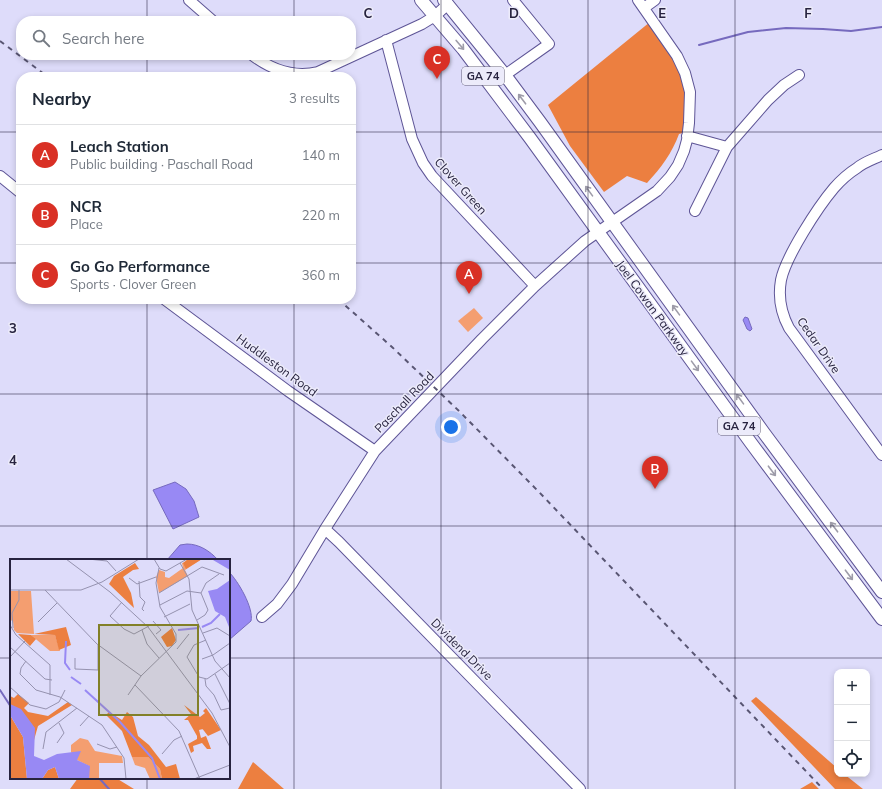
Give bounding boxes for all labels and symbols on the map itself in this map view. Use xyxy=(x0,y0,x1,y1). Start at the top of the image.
text: C xyxy=(364,5,373,21)
text: D xyxy=(509,5,519,21)
text: E xyxy=(658,5,666,21)
text: F xyxy=(804,5,812,21)
one-way arrow xyxy=(456,40,465,51)
pin: C xyxy=(424,46,450,79)
road number: GA 74 xyxy=(462,67,504,85)
one-way arrow xyxy=(518,94,527,105)
street label: Clover Green xyxy=(432,154,490,218)
one-way arrow xyxy=(585,186,593,197)
street label: Joel Cowan Parkway xyxy=(613,257,693,359)
pin: A xyxy=(456,261,482,294)
one-way arrow xyxy=(672,305,680,316)
street label: Cedar Drive xyxy=(794,314,844,376)
text: 3 xyxy=(9,320,17,336)
street label: Huddleston Road xyxy=(234,331,320,399)
one-way arrow xyxy=(691,360,699,371)
street label: Paschall Road xyxy=(371,368,437,436)
one-way arrow xyxy=(736,394,744,405)
your location xyxy=(441,417,461,437)
road number: GA 74 xyxy=(718,417,760,435)
text: 4 xyxy=(9,452,17,468)
pin: B xyxy=(642,456,668,489)
one-way arrow xyxy=(768,465,776,476)
one-way arrow xyxy=(829,521,838,532)
inset map xyxy=(10,559,230,779)
one-way arrow xyxy=(845,569,854,580)
street label: Dividend Drive xyxy=(428,615,496,683)

